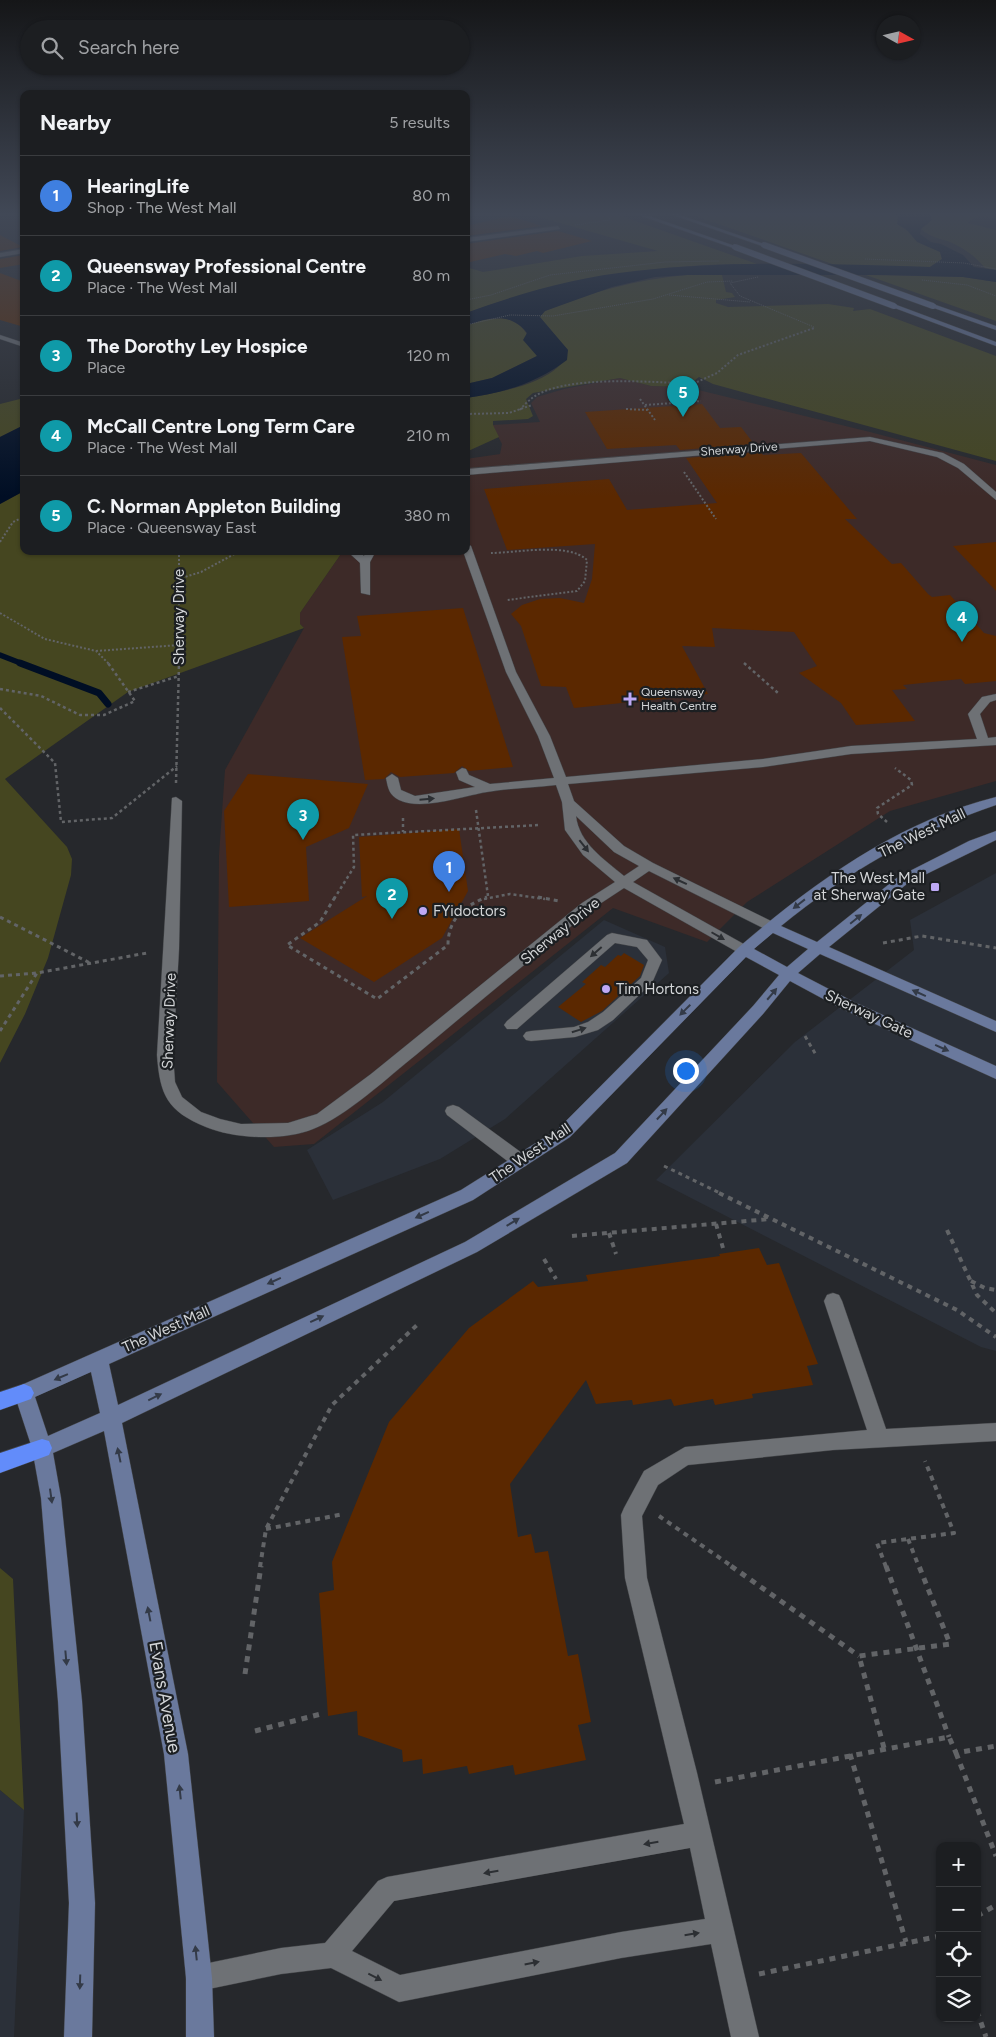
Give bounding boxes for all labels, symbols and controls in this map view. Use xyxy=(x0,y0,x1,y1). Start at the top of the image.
north arrow xyxy=(876,15,921,60)
search box xyxy=(20,20,470,75)
icon: search xyxy=(38,34,66,62)
text: Search here xyxy=(78,36,180,59)
text: Nearby xyxy=(40,110,111,135)
text: 5 results xyxy=(389,113,450,132)
text: HearingLife xyxy=(87,175,189,198)
text: 1 xyxy=(53,186,59,205)
text: 80 m xyxy=(412,186,450,205)
text: Shop · The West Mall xyxy=(87,198,237,217)
text: Queensway Professional Centre xyxy=(87,255,366,278)
text: 2 xyxy=(51,266,61,285)
text: 80 m xyxy=(412,266,450,285)
text: Place · The West Mall xyxy=(87,278,237,297)
text: The Dorothy Ley Hospice xyxy=(87,335,307,358)
text: 3 xyxy=(52,346,60,365)
text: 120 m xyxy=(407,346,450,365)
text: Place xyxy=(87,358,125,377)
pin: 5 xyxy=(667,376,699,417)
text: McCall Centre Long Term Care xyxy=(87,415,355,438)
text: 4 xyxy=(51,426,61,445)
text: 210 m xyxy=(407,426,450,445)
text: Place · The West Mall xyxy=(87,438,237,457)
street label: Sherway Drive xyxy=(700,439,778,459)
text: C. Norman Appleton Building xyxy=(87,495,341,518)
text: 5 xyxy=(51,506,61,525)
text: 380 m xyxy=(404,506,450,525)
text: Place · Queensway East xyxy=(87,518,256,537)
street label: Sherway Drive xyxy=(170,569,188,665)
pin: 4 xyxy=(946,601,978,642)
place label: Queensway Health Centre xyxy=(641,685,717,713)
marker: Queensway Health Centre xyxy=(623,692,637,706)
one-way arrow xyxy=(419,795,435,803)
pin: 3 xyxy=(287,799,319,840)
street label: The West Mall xyxy=(876,804,968,862)
one-way arrow xyxy=(579,839,589,853)
pin: 1 xyxy=(433,851,465,892)
place label: The West Mall at Sherway Gate xyxy=(814,869,925,904)
one-way arrow xyxy=(673,877,687,885)
pin: 2 xyxy=(376,878,408,919)
marker: The West Mall at Sherway Gate xyxy=(929,881,941,893)
street label: Sherway Drive xyxy=(517,894,603,968)
one-way arrow xyxy=(792,899,806,909)
place label: FYidoctors xyxy=(433,902,506,920)
marker: FYidoctors xyxy=(417,905,429,917)
one-way arrow xyxy=(849,913,862,924)
one-way arrow xyxy=(711,932,726,940)
one-way arrow xyxy=(590,946,603,957)
street label: Sherway Drive xyxy=(158,973,180,1069)
place label: Tim Hortons xyxy=(616,980,699,998)
marker: Tim Hortons xyxy=(600,983,612,995)
street label: Sherway Gate xyxy=(822,986,916,1042)
one-way arrow xyxy=(766,988,778,1000)
one-way arrow xyxy=(912,989,926,997)
one-way arrow xyxy=(679,1004,691,1016)
one-way arrow xyxy=(572,1026,587,1034)
one-way arrow xyxy=(935,1045,949,1053)
your location xyxy=(673,1058,699,1084)
one-way arrow xyxy=(656,1108,668,1120)
street label: The West Mall xyxy=(486,1119,574,1187)
one-way arrow xyxy=(415,1211,429,1219)
one-way arrow xyxy=(506,1218,519,1227)
one-way arrow xyxy=(267,1278,281,1286)
street label: The West Mall xyxy=(119,1302,213,1356)
one-way arrow xyxy=(310,1315,325,1324)
one-way arrow xyxy=(54,1373,68,1381)
one-way arrow xyxy=(148,1392,162,1400)
one-way arrow xyxy=(115,1447,123,1462)
one-way arrow xyxy=(47,1489,55,1505)
one-way arrow xyxy=(145,1606,153,1622)
street label: Evans Avenue xyxy=(144,1640,186,1755)
one-way arrow xyxy=(62,1650,70,1666)
one-way arrow xyxy=(176,1783,184,1799)
one-way arrow xyxy=(73,1812,81,1828)
one-way arrow xyxy=(643,1839,658,1847)
map controls xyxy=(936,1842,981,2022)
button: + xyxy=(936,1842,981,1887)
one-way arrow xyxy=(483,1868,499,1876)
button: − xyxy=(936,1887,981,1932)
one-way arrow xyxy=(684,1929,700,1937)
button: locate xyxy=(936,1932,981,1977)
one-way arrow xyxy=(192,1945,200,1961)
one-way arrow xyxy=(524,1959,540,1967)
one-way arrow xyxy=(368,1973,382,1981)
one-way arrow xyxy=(76,1975,84,1991)
button: layers xyxy=(936,1977,981,2022)

